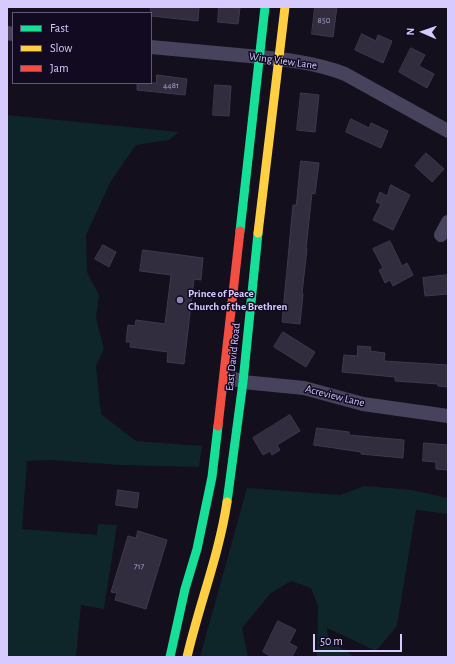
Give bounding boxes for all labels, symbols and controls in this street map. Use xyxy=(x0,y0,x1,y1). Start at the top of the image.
legend xyxy=(12,12,152,84)
north arrow xyxy=(403,12,443,52)
house number: 850 xyxy=(318,15,330,25)
text: Fast xyxy=(50,22,69,34)
text: N xyxy=(405,28,416,36)
text: Slow xyxy=(50,42,72,54)
street label: Wing View Lane xyxy=(248,50,318,72)
text: Jam xyxy=(50,62,69,74)
house number: 4481 xyxy=(163,80,179,90)
place label: Prince of Peace Church of the Brethren xyxy=(188,287,287,313)
marker: Prince of Peace Church of the Brethren xyxy=(175,295,185,305)
street label: East David Road xyxy=(223,322,243,392)
street label: Acreview Lane xyxy=(304,382,366,410)
house number: 717 xyxy=(134,561,144,571)
scale bar xyxy=(315,626,404,652)
text: 50 m xyxy=(320,635,343,647)

